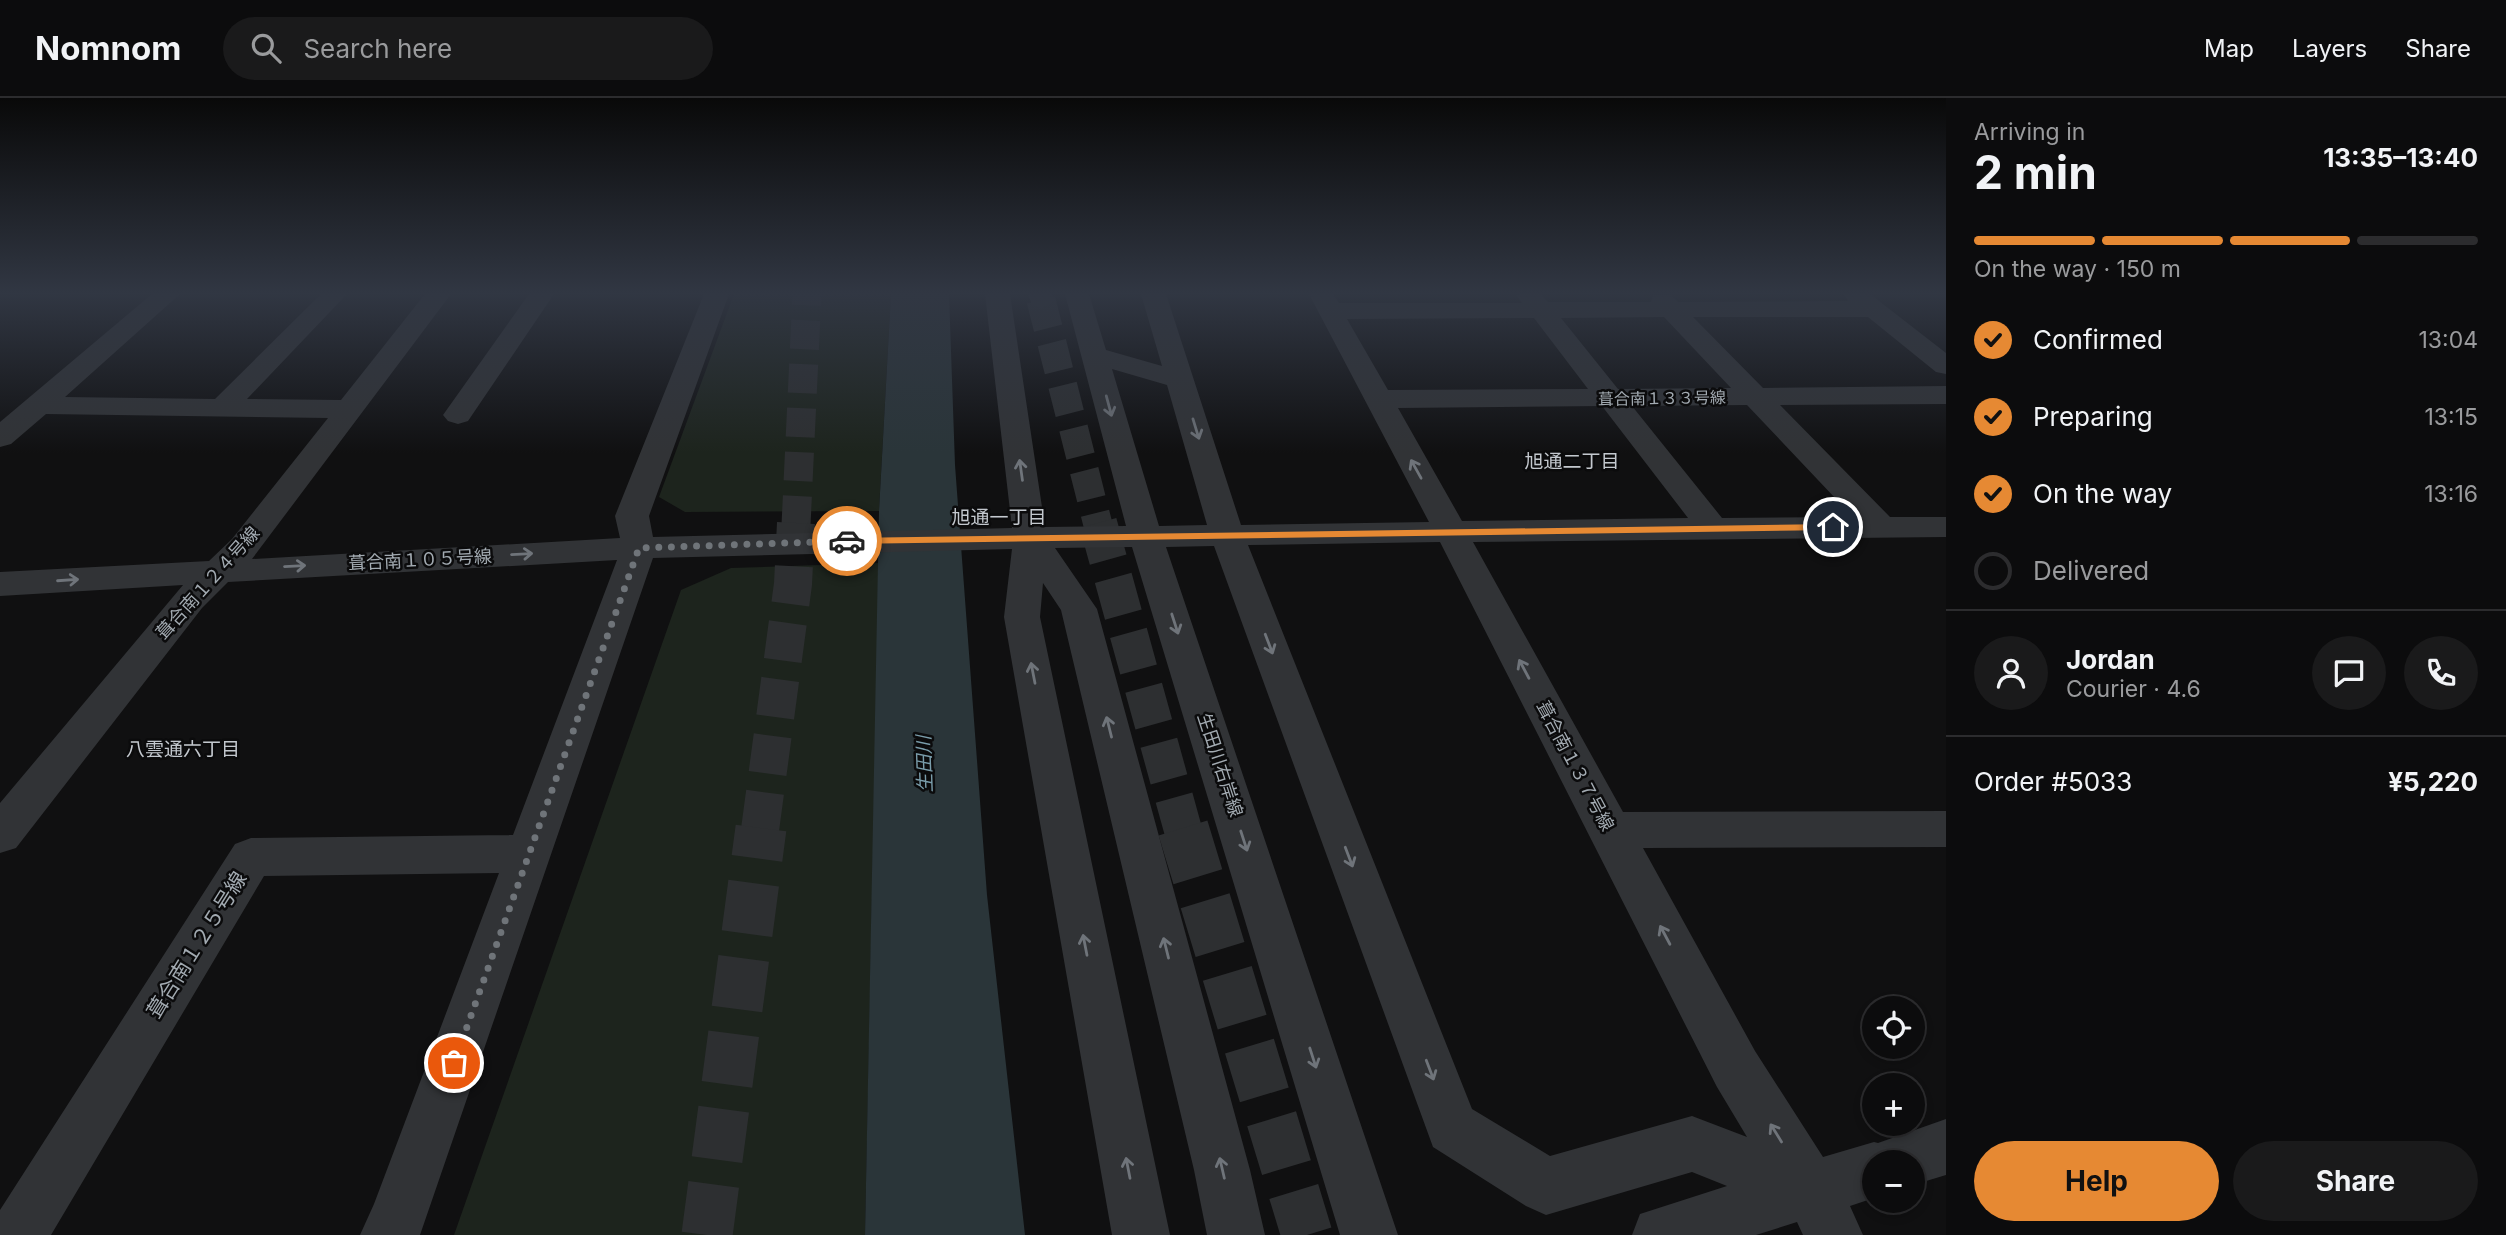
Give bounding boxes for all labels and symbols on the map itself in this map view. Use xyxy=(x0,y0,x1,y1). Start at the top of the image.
street label: 葺合南１３３号線 xyxy=(1598,387,1726,409)
one-way arrow xyxy=(1104,395,1117,417)
one-way arrow xyxy=(1190,418,1203,440)
district label: 旭通二丁目 xyxy=(1524,450,1620,473)
one-way arrow xyxy=(1409,459,1423,479)
one-way arrow xyxy=(1014,460,1027,482)
pin xyxy=(1803,497,1863,557)
courier xyxy=(812,506,882,576)
district label: 旭通一丁目 xyxy=(951,506,1047,529)
street label: 葺合南１２４号線 xyxy=(152,522,264,643)
street label: 葺合南１０５号線 xyxy=(348,545,492,574)
one-way arrow xyxy=(511,547,533,560)
one-way arrow xyxy=(283,560,306,573)
one-way arrow xyxy=(56,573,79,586)
one-way arrow xyxy=(1169,613,1182,635)
one-way arrow xyxy=(1264,633,1276,655)
one-way arrow xyxy=(1517,659,1530,680)
one-way arrow xyxy=(1026,662,1039,685)
street label: 葺合南１３７号線 xyxy=(1532,697,1619,834)
street label: 生田川右岸線 xyxy=(1194,710,1247,819)
one-way arrow xyxy=(1102,716,1115,739)
water label: 生田川 xyxy=(912,733,937,793)
district label: 八雲通六丁目 xyxy=(126,738,240,761)
one-way arrow xyxy=(1238,830,1251,852)
one-way arrow xyxy=(1344,846,1357,867)
street label: 葺合南１２５号線 xyxy=(141,867,252,1023)
one-way arrow xyxy=(1658,925,1671,946)
one-way arrow xyxy=(1078,934,1092,957)
one-way arrow xyxy=(1159,937,1172,960)
pin xyxy=(424,1033,484,1093)
one-way arrow xyxy=(1307,1046,1320,1068)
one-way arrow xyxy=(1425,1058,1437,1080)
one-way arrow xyxy=(1769,1124,1783,1144)
one-way arrow xyxy=(1121,1157,1135,1180)
one-way arrow xyxy=(1214,1157,1228,1180)

